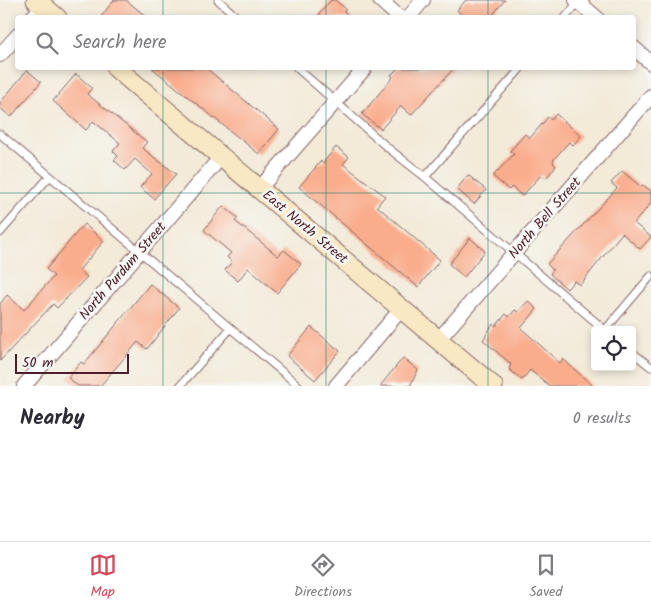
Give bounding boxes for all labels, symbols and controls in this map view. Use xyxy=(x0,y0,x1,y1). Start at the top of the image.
search box xyxy=(15,15,636,70)
text: Search here xyxy=(73,28,167,58)
icon: search xyxy=(33,29,61,57)
street label: North Bell Street xyxy=(503,172,587,264)
street label: East North Street xyxy=(257,184,353,270)
street label: North Purdum Street xyxy=(74,217,172,325)
map controls xyxy=(591,326,636,371)
button: locate xyxy=(591,326,636,371)
scale bar xyxy=(15,351,129,374)
text: 50 m xyxy=(22,352,53,374)
text: Nearby xyxy=(20,402,85,435)
text: 0 results xyxy=(573,406,631,431)
tab: Map xyxy=(89,551,117,603)
tab: Directions xyxy=(294,551,352,603)
tab: Saved xyxy=(529,551,562,603)

